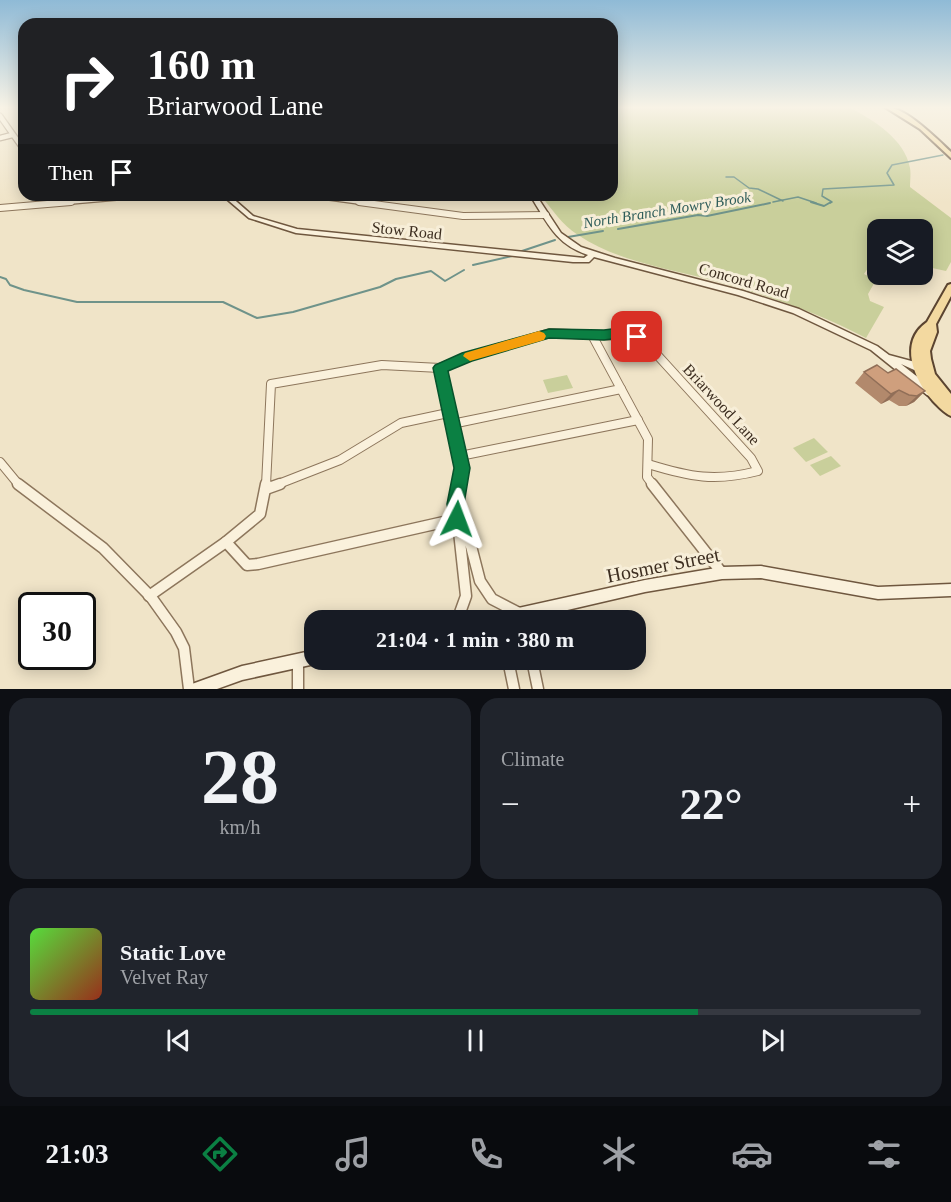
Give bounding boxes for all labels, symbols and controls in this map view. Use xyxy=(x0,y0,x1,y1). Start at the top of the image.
icon: right xyxy=(48,42,126,120)
text: 160 m xyxy=(147,42,256,88)
text: Briarwood Lane xyxy=(147,91,323,121)
icon: arrive xyxy=(105,156,138,189)
text: Then xyxy=(48,160,93,185)
water label: North Branch Mowry Brook xyxy=(581,189,752,231)
street label: Stow Road xyxy=(371,218,443,243)
map controls xyxy=(867,219,933,285)
button: layers xyxy=(867,219,933,285)
street label: Concord Road xyxy=(697,260,791,301)
pin xyxy=(611,311,662,362)
icon: arrive xyxy=(620,320,653,353)
street label: Briarwood Lane xyxy=(680,360,763,448)
position arrow xyxy=(425,487,489,551)
street label: Hosmer Street xyxy=(604,543,722,587)
speed limit sign: 30 xyxy=(18,592,96,670)
text: 21:04 · 1 min · 380 m xyxy=(376,627,574,652)
text: 28 xyxy=(201,733,279,820)
text: Climate xyxy=(501,748,564,770)
text: 22° xyxy=(680,779,743,829)
text: − xyxy=(501,786,520,822)
text: + xyxy=(902,786,921,822)
text: km/h xyxy=(219,816,261,838)
text: Static Love xyxy=(120,940,226,965)
text: Velvet Ray xyxy=(120,966,208,988)
icon: previous xyxy=(162,1024,195,1057)
icon: pause xyxy=(459,1024,492,1057)
icon: next xyxy=(756,1024,789,1057)
icon: directions xyxy=(199,1133,241,1175)
icon: music xyxy=(332,1133,374,1175)
icon: phone xyxy=(465,1133,507,1175)
icon: climate xyxy=(598,1133,640,1175)
icon: car xyxy=(731,1133,773,1175)
icon: filters xyxy=(863,1133,905,1175)
text: 21:03 xyxy=(45,1139,108,1169)

